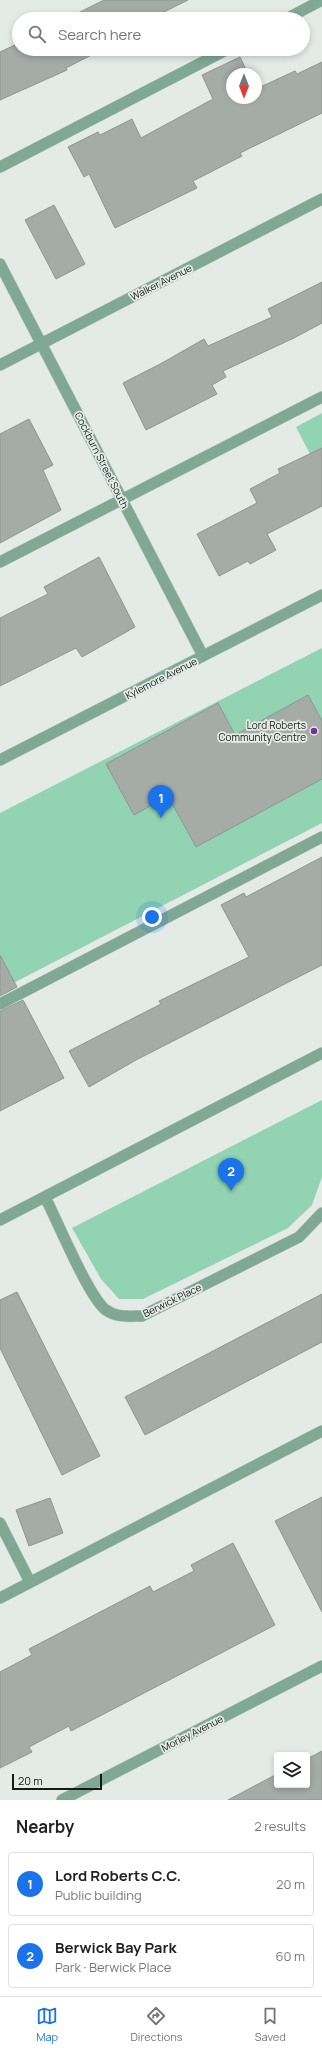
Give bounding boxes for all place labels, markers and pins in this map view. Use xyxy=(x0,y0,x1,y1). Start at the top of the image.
place label: Lord Roberts Community Centre xyxy=(218,718,306,744)
marker: Lord Roberts Community Centre xyxy=(309,726,319,736)
pin: 1 xyxy=(148,785,174,818)
pin: 2 xyxy=(218,1158,244,1191)

